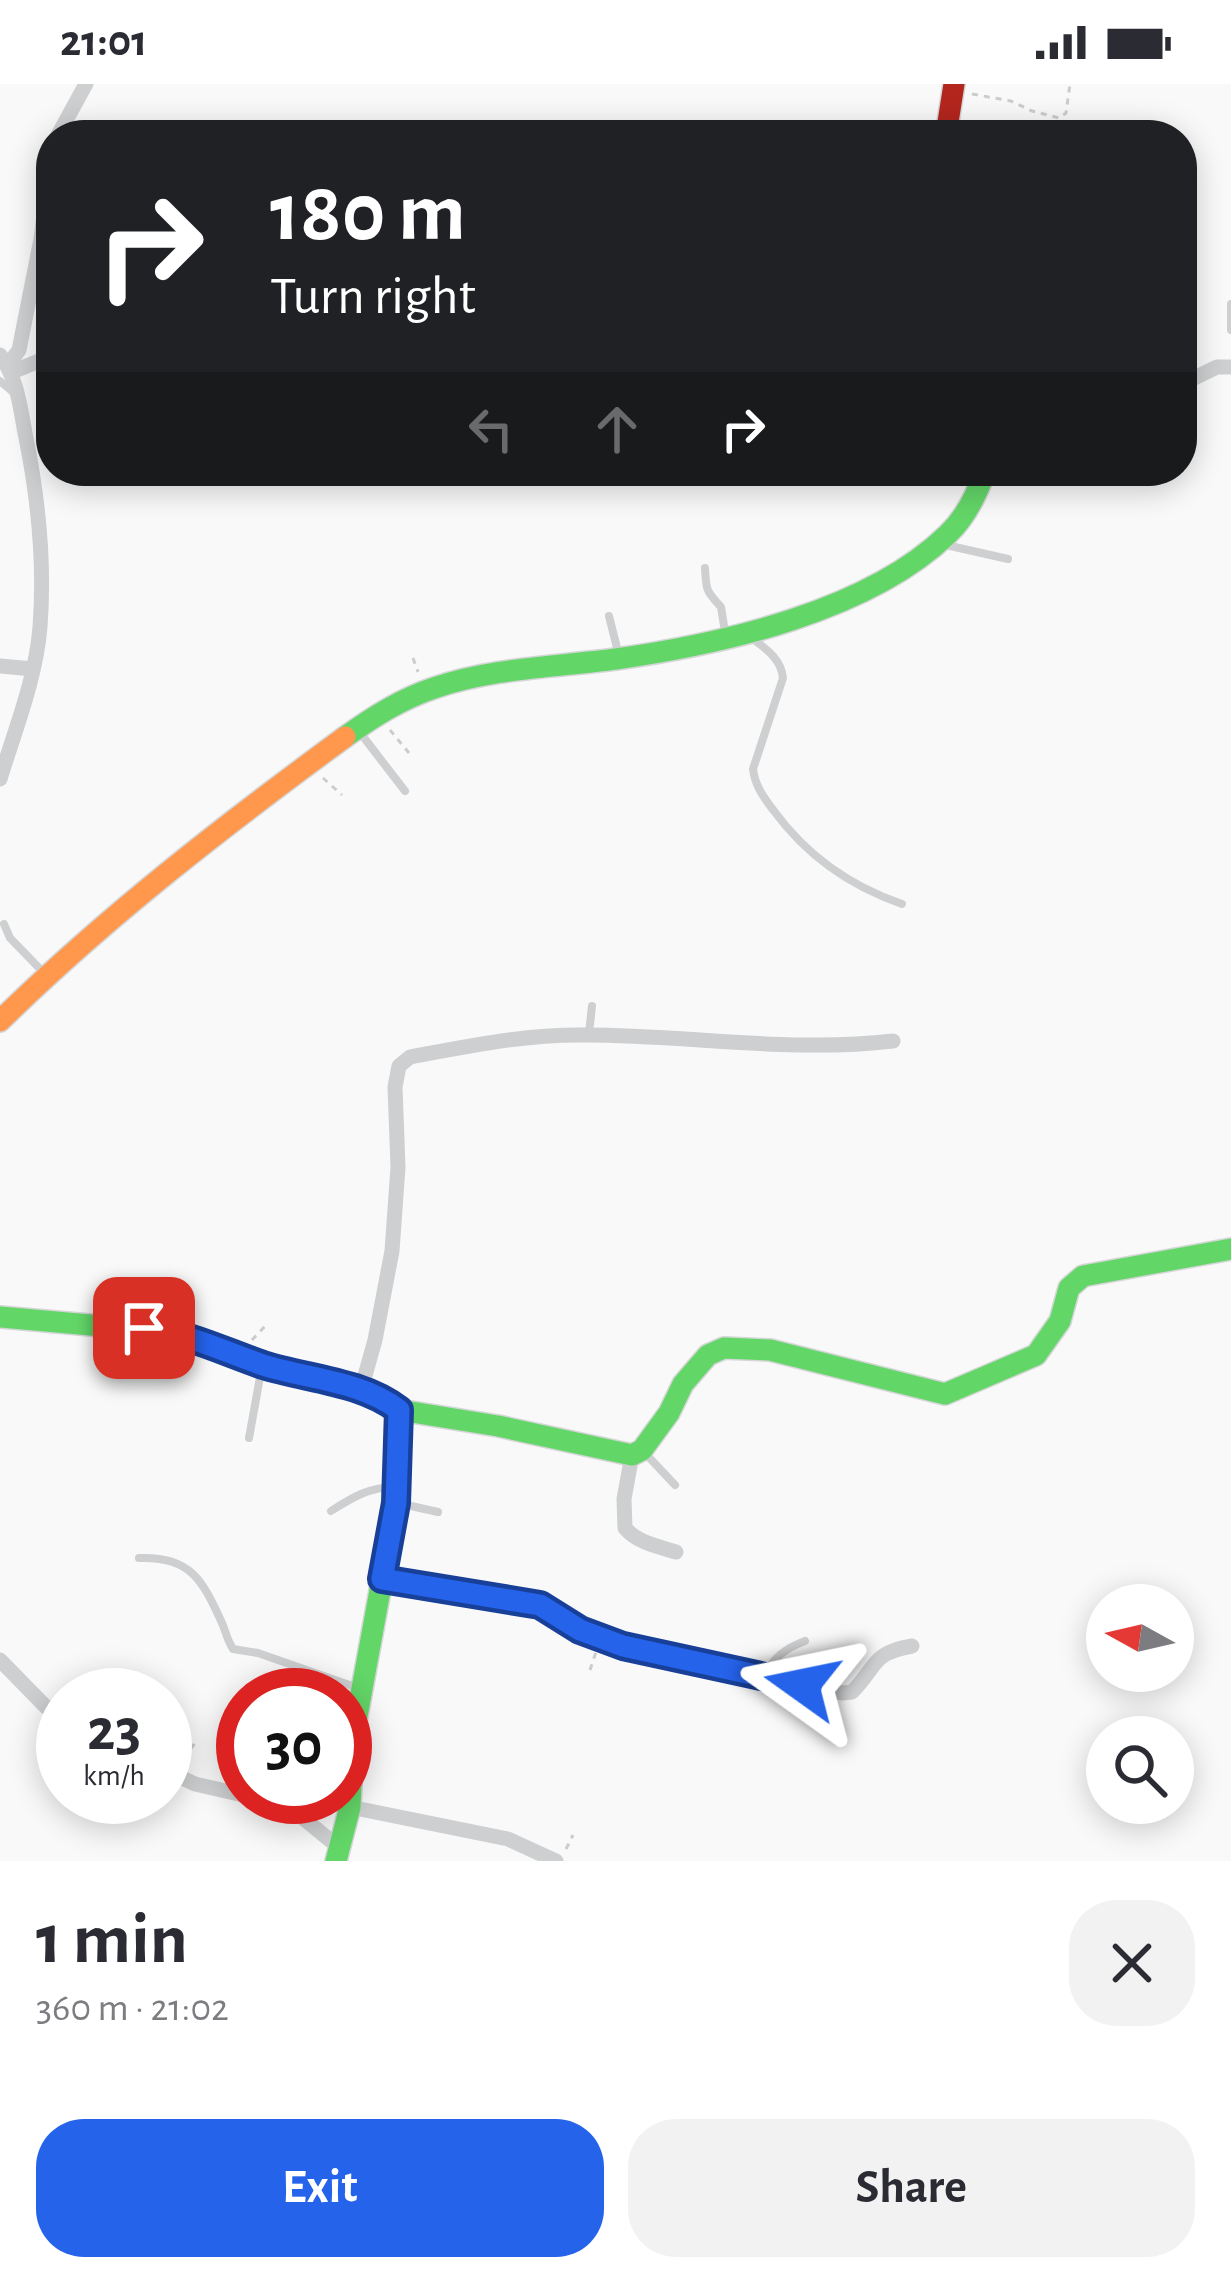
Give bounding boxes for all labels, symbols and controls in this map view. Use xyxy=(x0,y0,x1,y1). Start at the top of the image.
text: 21:01 xyxy=(60,19,147,64)
icon: right xyxy=(72,168,228,324)
text: 180 m xyxy=(270,172,466,256)
text: Turn right xyxy=(270,270,476,324)
icon: left xyxy=(458,396,524,462)
icon: ahead xyxy=(584,396,650,462)
icon: right xyxy=(710,396,776,462)
pin xyxy=(93,1277,195,1379)
icon: arrive xyxy=(111,1295,177,1361)
north arrow xyxy=(1086,1584,1194,1692)
map controls xyxy=(1086,1584,1194,1824)
position arrow xyxy=(739,1622,865,1748)
speed limit sign: 30 xyxy=(216,1668,372,1824)
text: 23 xyxy=(87,1701,141,1761)
button: search xyxy=(1086,1716,1194,1824)
text: km/h xyxy=(83,1761,145,1791)
button: close xyxy=(1069,1900,1195,2026)
text: 1 min xyxy=(36,1904,188,1976)
text: 360 m · 21:02 xyxy=(36,1989,229,2028)
button: Exit xyxy=(36,2119,604,2257)
button: Share xyxy=(628,2119,1195,2257)

